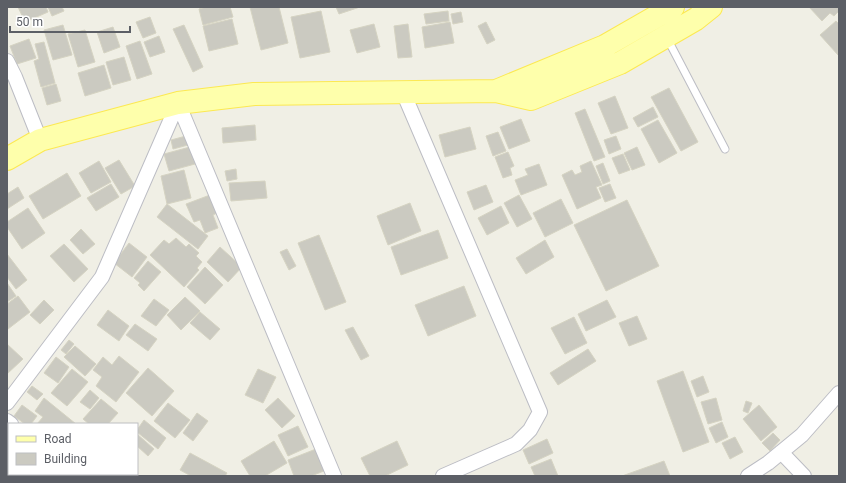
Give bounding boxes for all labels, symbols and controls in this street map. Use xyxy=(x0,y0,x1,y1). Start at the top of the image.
scale bar xyxy=(10,8,130,34)
text: 50 m xyxy=(16,15,43,29)
legend xyxy=(8,423,138,475)
text: Road xyxy=(44,432,72,446)
text: Building xyxy=(44,452,87,466)

